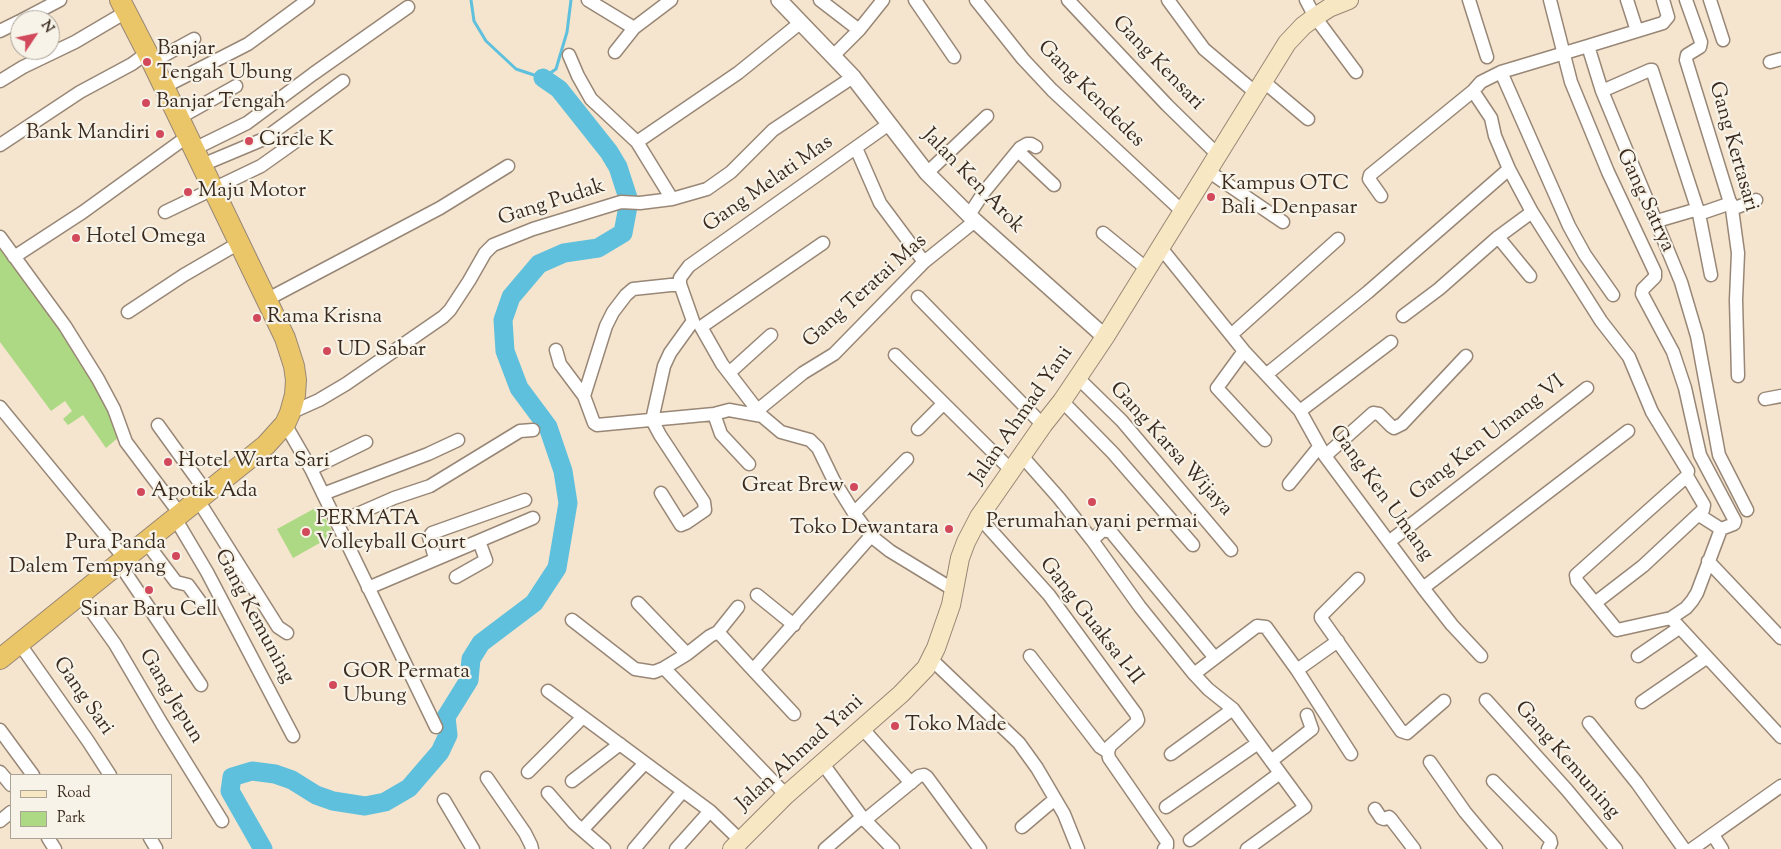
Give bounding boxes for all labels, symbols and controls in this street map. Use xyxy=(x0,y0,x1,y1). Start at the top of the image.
north arrow xyxy=(10,10,60,60)
street label: Gang Kensari xyxy=(1106,11,1208,117)
text: N xyxy=(35,17,58,37)
street label: Gang Kendedes xyxy=(1031,36,1149,154)
place label: Banjar Tengah Ubung xyxy=(157,37,292,87)
marker: Banjar Tengah Ubung xyxy=(141,56,153,68)
street label: Gang Kertasari xyxy=(1701,79,1763,215)
place label: Banjar Tengah xyxy=(156,90,286,116)
marker: Banjar Tengah xyxy=(140,97,152,109)
place label: Bank Mandiri xyxy=(26,121,150,147)
street label: Jalan Ken Arok xyxy=(916,124,1028,240)
marker: Bank Mandiri xyxy=(154,128,166,140)
place label: Circle K xyxy=(259,128,334,154)
street label: Gang Melati Mas xyxy=(699,131,839,239)
marker: Circle K xyxy=(243,135,255,147)
street label: Gang Satrya xyxy=(1609,145,1679,257)
place label: Kampus OTC Bali - Denpasar xyxy=(1221,172,1357,222)
street label: Gang Pudak xyxy=(496,175,608,233)
place label: Maju Motor xyxy=(198,179,306,205)
marker: Maju Motor xyxy=(182,186,194,198)
marker: Kampus OTC Bali - Denpasar xyxy=(1205,191,1217,203)
place label: Hotel Omega xyxy=(86,225,206,251)
street label: Gang Teratai Mas xyxy=(799,230,933,354)
marker: Hotel Omega xyxy=(70,232,82,244)
place label: Rama Krisna xyxy=(267,305,382,331)
marker: Rama Krisna xyxy=(251,312,263,324)
place label: UD Sabar xyxy=(337,338,426,364)
street label: Jalan Ahmad Yani xyxy=(966,342,1080,490)
marker: UD Sabar xyxy=(321,345,333,357)
street label: Gang Ken Umang VI xyxy=(1406,371,1570,507)
street label: Gang Karsa Wijaya xyxy=(1103,378,1237,522)
street label: Gang Ken Umang xyxy=(1322,421,1438,567)
place label: Hotel Warta Sari xyxy=(178,449,330,475)
marker: Hotel Warta Sari xyxy=(162,456,174,468)
place label: Great Brew xyxy=(742,474,844,500)
place label: Apotik Ada xyxy=(151,479,258,505)
marker: Great Brew xyxy=(848,481,860,493)
marker: Apotik Ada xyxy=(135,486,147,498)
marker: Perumahan yani permai xyxy=(1086,496,1098,508)
place label: PERMATA Volleyball Court xyxy=(316,507,466,557)
place label: Perumahan yani permai xyxy=(986,510,1198,536)
place label: Toko Dewantara xyxy=(790,516,939,542)
marker: Toko Dewantara xyxy=(943,523,955,535)
marker: PERMATA Volleyball Court xyxy=(300,526,312,538)
place label: Pura Panda Dalem Tempyang xyxy=(9,531,166,581)
street label: Gang Kemuning xyxy=(207,546,299,688)
marker: Pura Panda Dalem Tempyang xyxy=(170,550,182,562)
street label: Gang Guaksa I-II xyxy=(1033,553,1147,691)
marker: Sinar Baru Cell xyxy=(143,584,155,596)
place label: Sinar Baru Cell xyxy=(80,598,218,624)
street label: Gang Jepun xyxy=(132,645,208,749)
street label: Gang Sari xyxy=(46,653,118,741)
place label: GOR Permata Ubung xyxy=(343,660,470,710)
marker: GOR Permata Ubung xyxy=(327,679,339,691)
street label: Jalan Ahmad Yani xyxy=(732,690,870,818)
street label: Gang Kemuning xyxy=(1508,697,1624,825)
place label: Toko Made xyxy=(905,713,1006,739)
marker: Toko Made xyxy=(889,720,901,732)
legend xyxy=(10,774,172,839)
text: Road xyxy=(57,783,91,804)
text: Park xyxy=(57,808,86,829)

